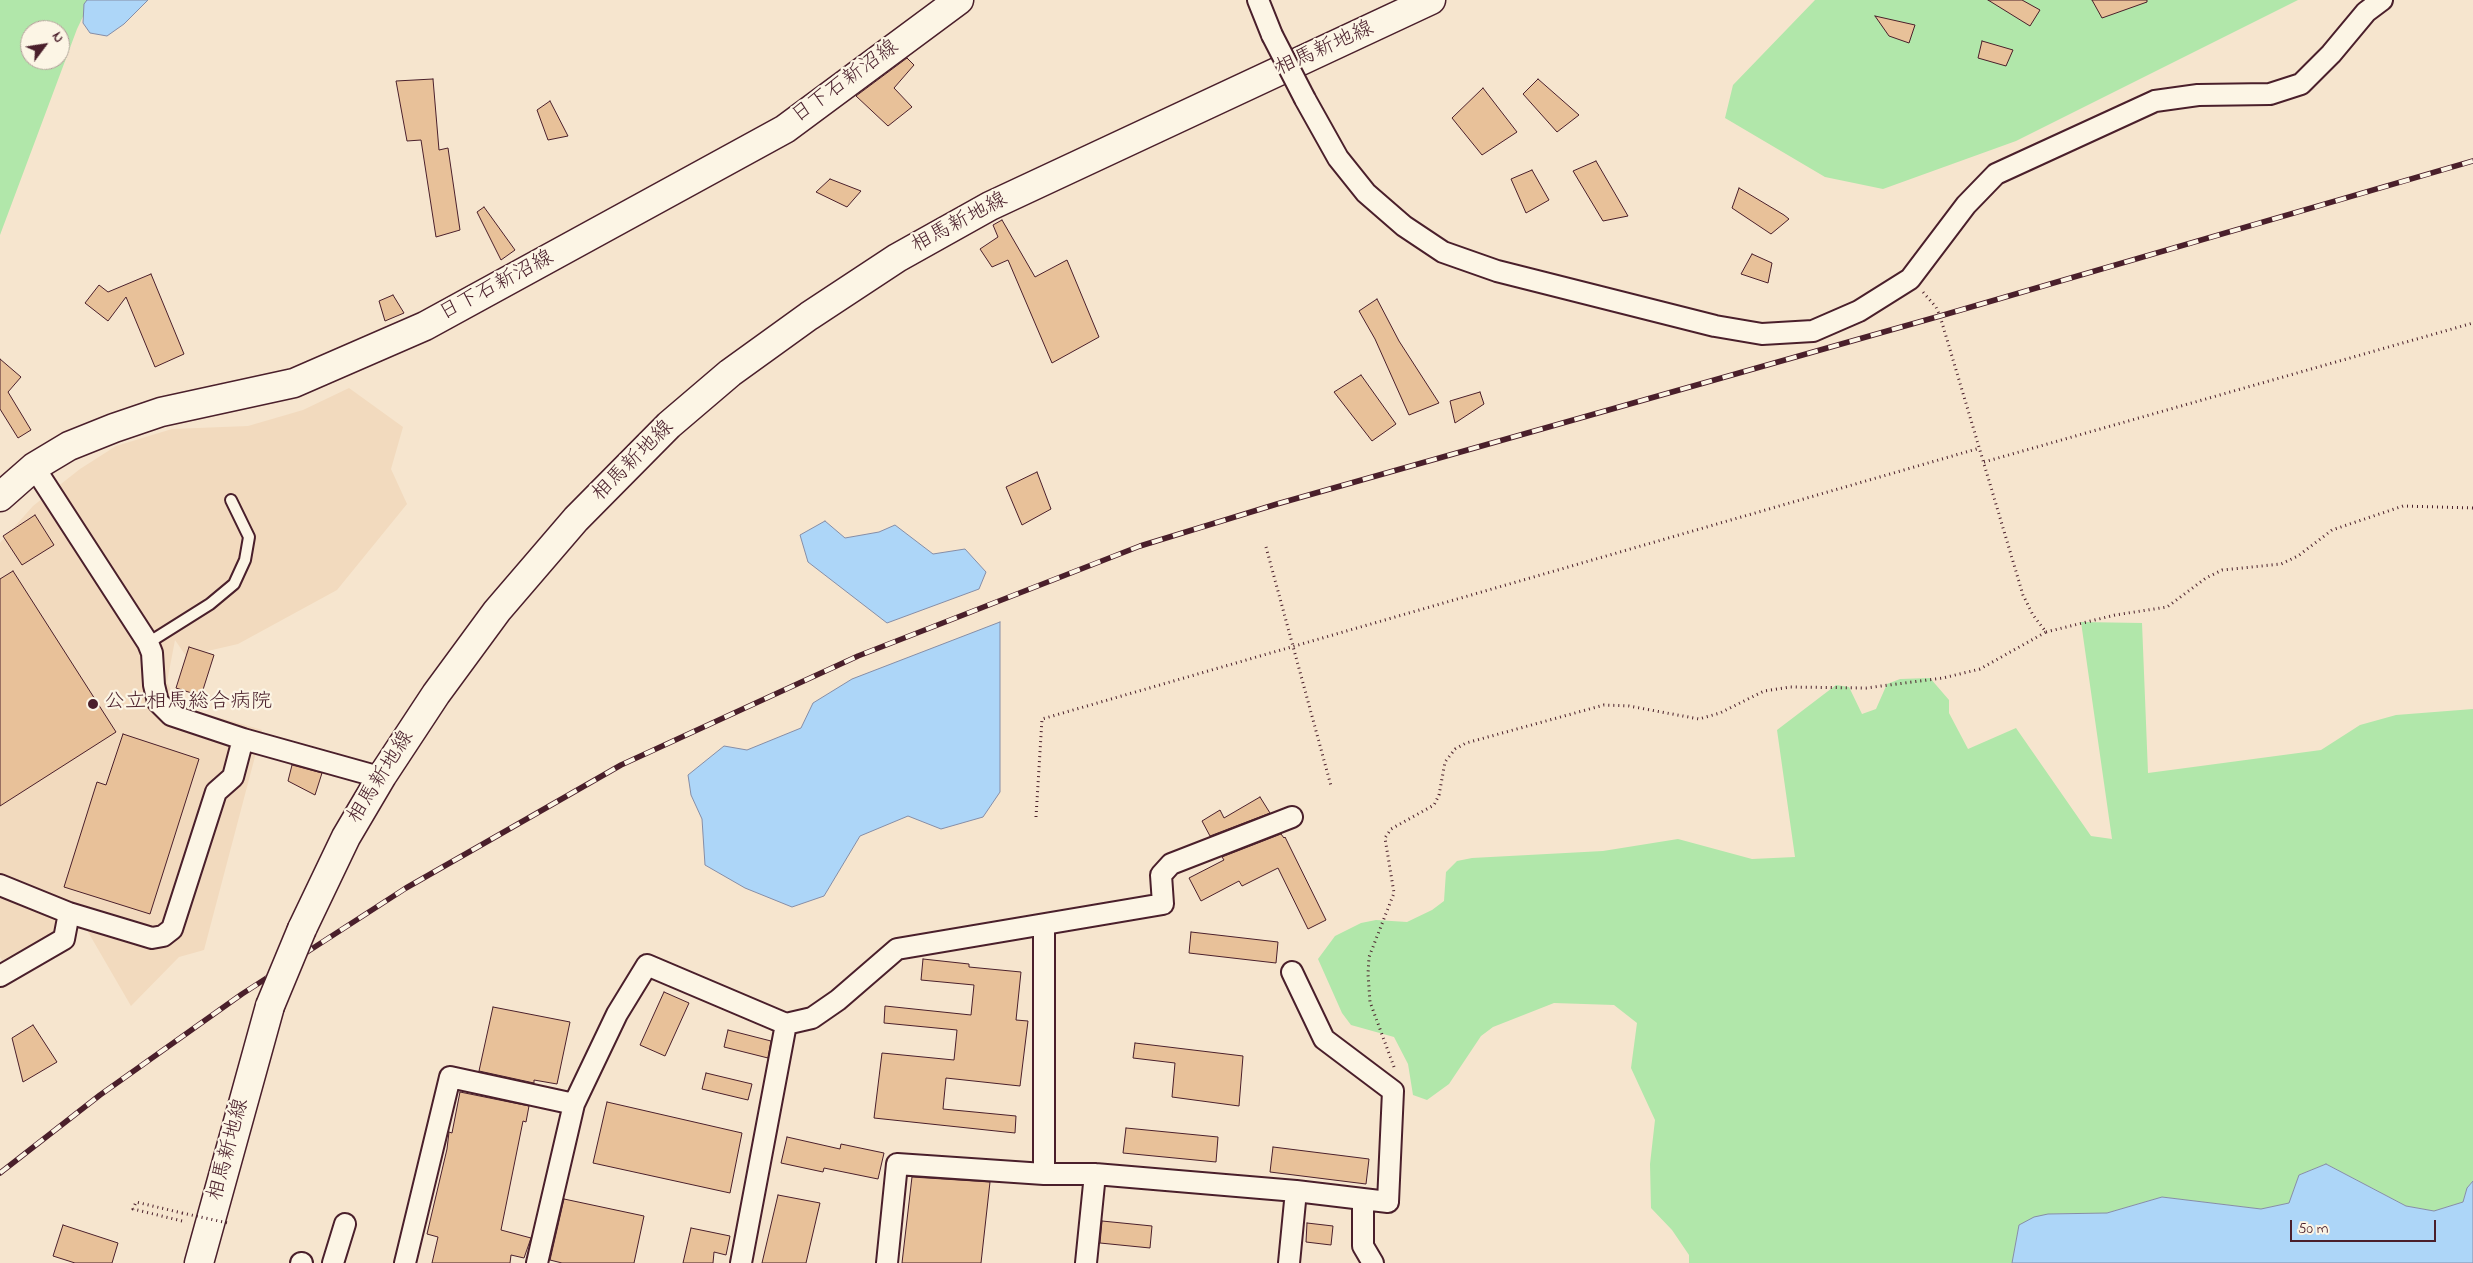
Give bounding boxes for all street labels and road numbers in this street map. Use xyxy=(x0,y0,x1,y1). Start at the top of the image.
street label: 相馬新地線 xyxy=(1272,17,1378,83)
street label: 日下石新沼線 xyxy=(788,36,904,130)
street label: 相馬新地線 xyxy=(908,188,1012,260)
street label: 日下石新沼線 xyxy=(435,246,559,328)
street label: 相馬新地線 xyxy=(588,416,680,508)
street label: 相馬新地線 xyxy=(343,727,421,829)
street label: 相馬新地線 xyxy=(204,1096,256,1204)

